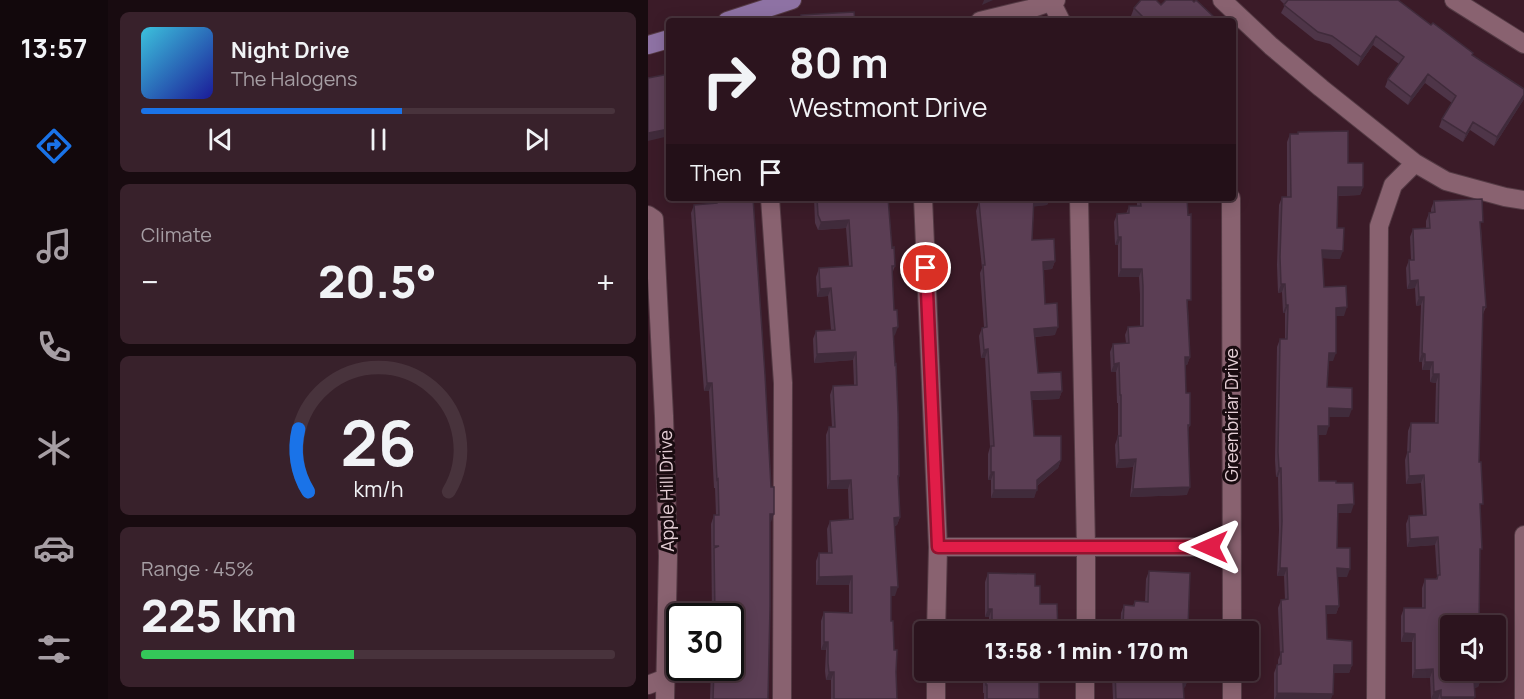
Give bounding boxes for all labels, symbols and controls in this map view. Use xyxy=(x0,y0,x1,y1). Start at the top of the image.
text: 13:57 xyxy=(20,29,88,66)
text: 80 m xyxy=(789,33,889,91)
text: Night Drive xyxy=(231,35,350,65)
icon: right xyxy=(690,42,768,120)
text: The Halogens xyxy=(231,65,357,92)
text: Westmont Drive xyxy=(789,88,988,125)
icon: previous xyxy=(204,123,237,156)
icon: pause xyxy=(362,123,395,156)
icon: next xyxy=(520,123,553,156)
icon: directions xyxy=(33,125,75,167)
icon: arrive xyxy=(754,156,787,189)
text: Then xyxy=(690,158,742,188)
text: Climate xyxy=(141,221,212,248)
icon: music xyxy=(33,225,75,267)
pin xyxy=(900,242,951,293)
text: 20.5° xyxy=(318,250,437,312)
icon: arrive xyxy=(909,251,942,284)
text: − xyxy=(141,259,159,304)
text: + xyxy=(596,259,615,304)
icon: phone xyxy=(33,326,75,368)
street label: Greenbriar Drive xyxy=(1219,348,1243,482)
text: 26 xyxy=(340,400,416,486)
icon: climate xyxy=(33,427,75,469)
street label: Apple Hill Drive xyxy=(653,430,679,552)
text: km/h xyxy=(353,475,403,504)
position arrow xyxy=(1178,515,1242,579)
icon: car xyxy=(33,527,75,569)
text: Range · 45% xyxy=(141,555,254,582)
text: 225 km xyxy=(141,584,297,646)
speed limit sign: 30 xyxy=(666,603,744,681)
map controls xyxy=(1440,615,1506,681)
button: sound xyxy=(1440,615,1506,681)
icon: filters xyxy=(33,628,75,670)
text: 13:58 · 1 min · 170 m xyxy=(985,636,1188,666)

